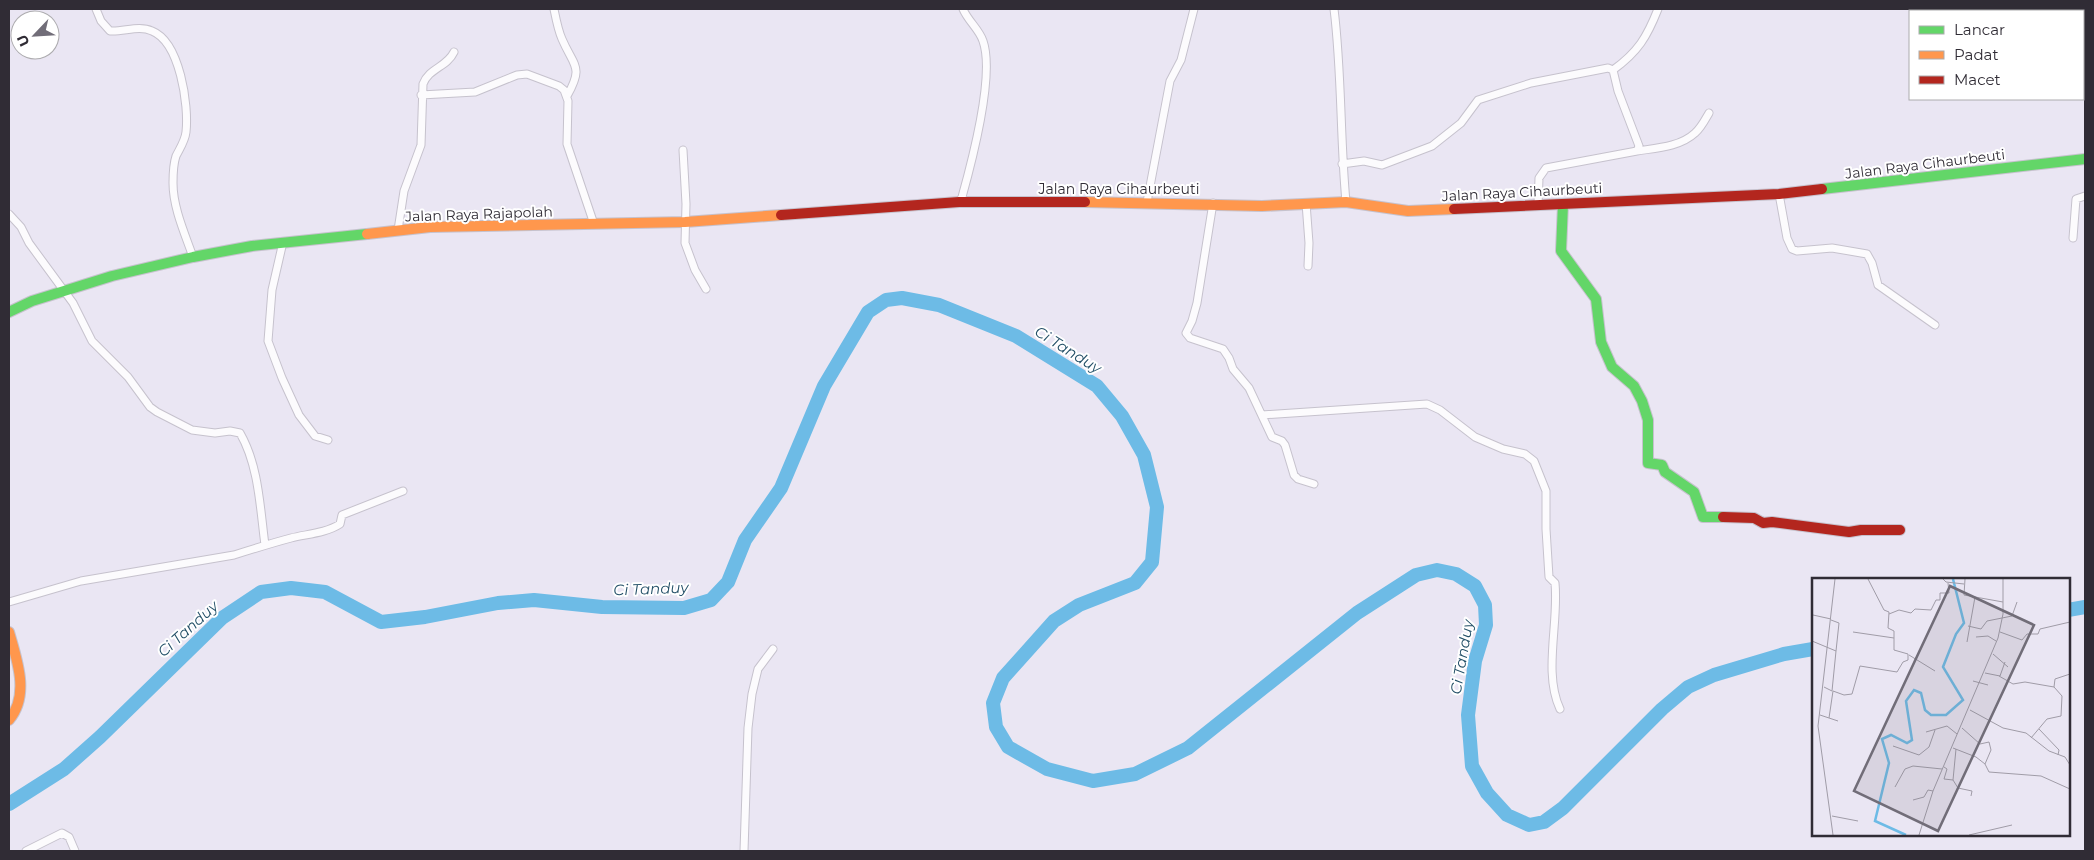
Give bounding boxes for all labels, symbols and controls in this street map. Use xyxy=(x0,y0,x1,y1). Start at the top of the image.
north arrow xyxy=(10,10,60,60)
legend xyxy=(1909,10,2084,100)
text: Lancar xyxy=(1954,20,2005,39)
text: U xyxy=(13,32,34,49)
text: Padat xyxy=(1954,45,1999,64)
text: Macet xyxy=(1954,70,2001,89)
street label: Jalan Raya Cihaurbeuti xyxy=(1843,145,2006,183)
street label: Jalan Raya Cihaurbeuti xyxy=(1440,179,1603,205)
street label: Jalan Raya Cihaurbeuti xyxy=(1038,180,1199,198)
street label: Jalan Raya Rajapolah xyxy=(404,202,553,226)
water label: Ci Tanduy xyxy=(1031,322,1106,378)
water label: Ci Tanduy xyxy=(613,578,690,599)
inset map xyxy=(1812,578,2069,835)
water label: Ci Tanduy xyxy=(153,596,223,661)
water label: Ci Tanduy xyxy=(1446,617,1478,696)

